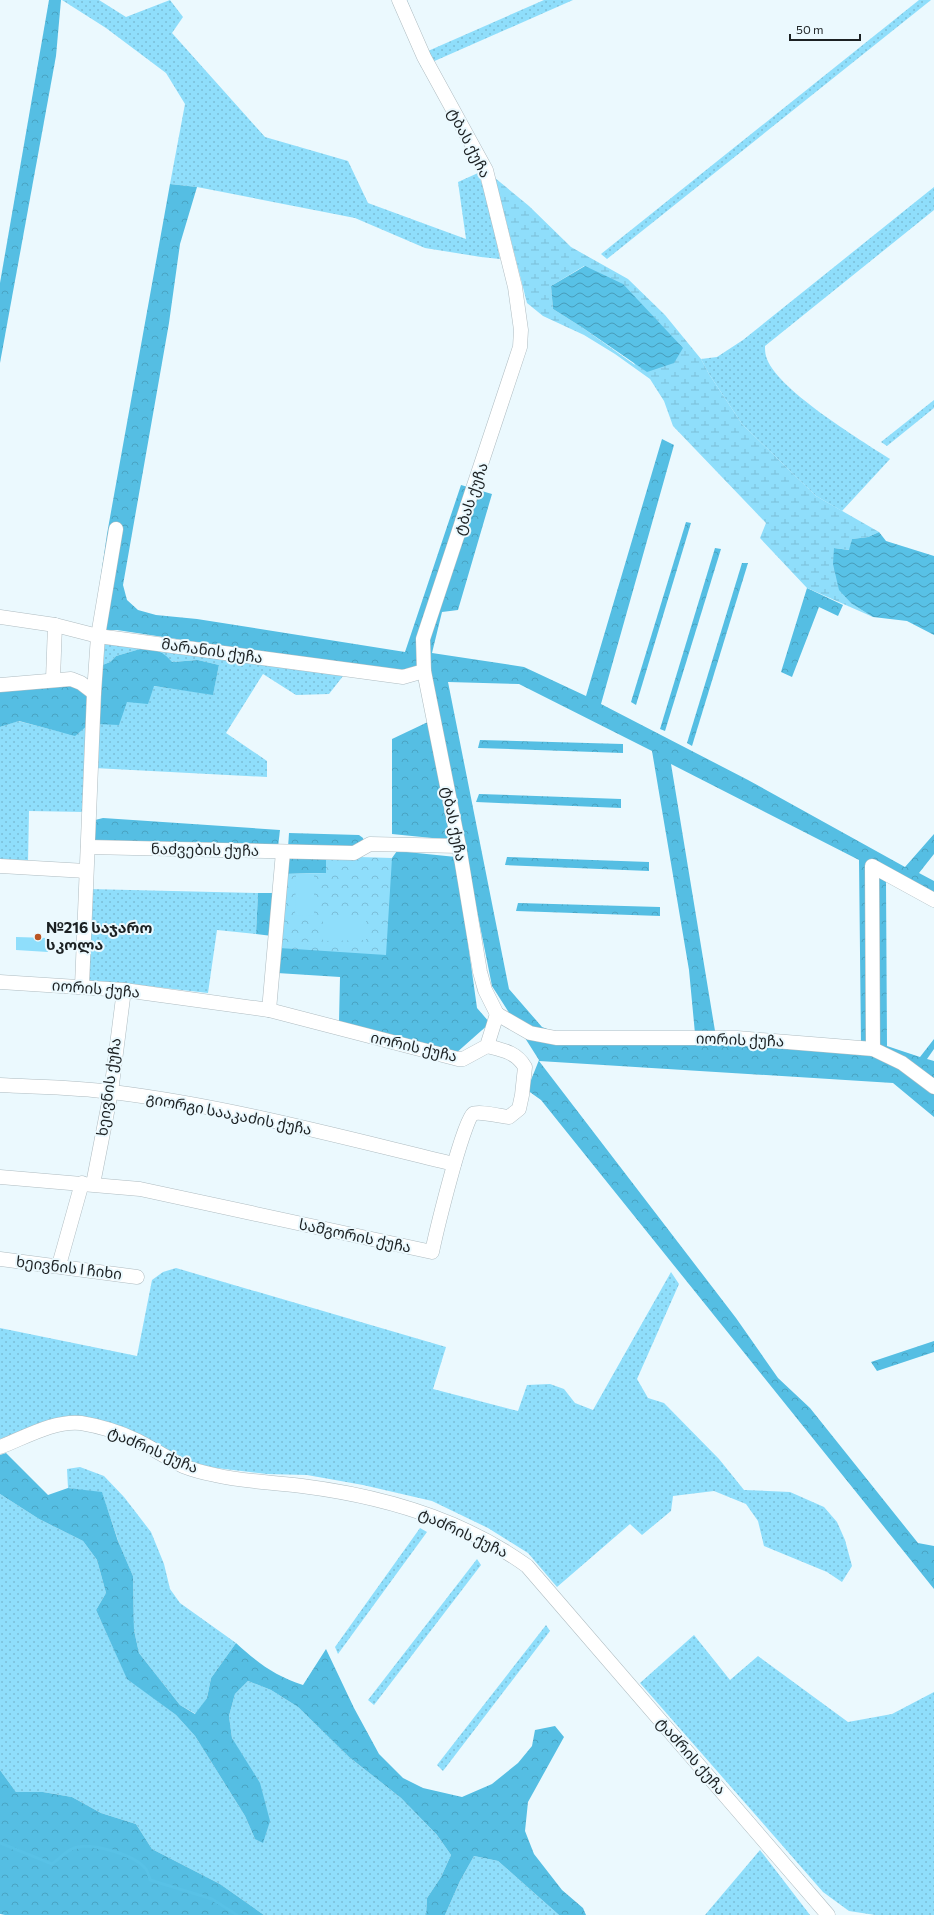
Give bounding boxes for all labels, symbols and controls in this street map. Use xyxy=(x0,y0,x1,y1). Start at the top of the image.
scale bar xyxy=(790,16,860,42)
text: 50 m xyxy=(796,22,824,36)
street label: ტბას ქუჩა xyxy=(444,105,495,181)
street label: ტბას ქუჩა xyxy=(449,460,492,538)
street label: მარანის ქუჩა xyxy=(160,634,264,667)
street label: ტბას ქუჩა xyxy=(438,785,471,863)
street label: ნაძვების ქუჩა xyxy=(151,839,259,860)
place label: №216 საჯარო სკოლა xyxy=(46,918,152,954)
marker: №216 საჯარო სკოლა xyxy=(33,932,43,942)
street label: იორის ქუჩა xyxy=(51,975,141,1002)
street label: იორის ქუჩა xyxy=(369,1027,459,1066)
street label: იორის ქუჩა xyxy=(696,1028,784,1051)
street label: ხეივნის ქუჩა xyxy=(92,1036,125,1137)
street label: გიორგი სააკაძის ქუჩა xyxy=(145,1088,313,1139)
street label: სამგორის ქუჩა xyxy=(297,1214,413,1257)
street label: ხეივნის I ჩიხი xyxy=(15,1252,123,1283)
street label: ტაძრის ქუჩა xyxy=(105,1422,201,1477)
street label: ტაძრის ქუჩა xyxy=(415,1504,511,1562)
street label: ტაძრის ქუჩა xyxy=(653,1713,730,1798)

